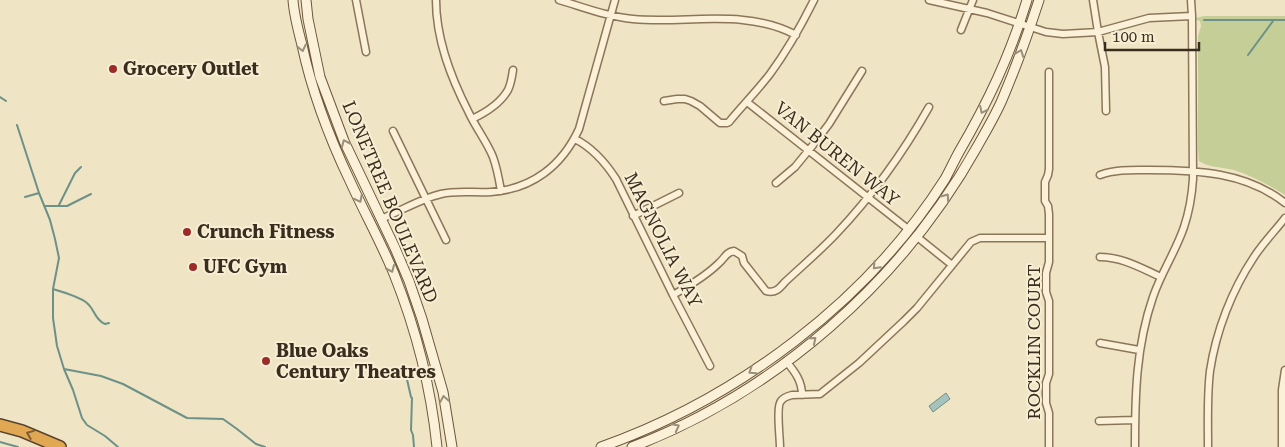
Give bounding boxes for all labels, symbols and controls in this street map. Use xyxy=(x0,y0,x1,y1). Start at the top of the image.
scale bar xyxy=(1105,20,1199,52)
text: 100 m xyxy=(1112,28,1155,46)
one-way arrow xyxy=(296,43,307,52)
one-way arrow xyxy=(1014,49,1024,58)
place label: Grocery Outlet xyxy=(123,58,259,79)
marker: Grocery Outlet xyxy=(107,63,119,75)
street label: VAN BUREN WAY xyxy=(771,97,904,211)
street label: LONETREE BOULEVARD xyxy=(338,98,443,306)
one-way arrow xyxy=(978,105,989,114)
one-way arrow xyxy=(341,139,352,148)
street label: MAGNOLIA WAY xyxy=(620,169,707,311)
one-way arrow xyxy=(940,193,949,203)
one-way arrow xyxy=(353,194,363,203)
place label: Crunch Fitness xyxy=(197,221,335,242)
marker: Crunch Fitness xyxy=(181,226,193,238)
place label: UFC Gym xyxy=(203,256,288,277)
marker: UFC Gym xyxy=(187,261,199,273)
one-way arrow xyxy=(873,261,882,270)
one-way arrow xyxy=(385,264,396,273)
street label: ROCKLIN COURT xyxy=(1023,264,1044,420)
one-way arrow xyxy=(807,338,816,346)
place label: Blue Oaks Century Theatres xyxy=(276,340,436,382)
marker: Blue Oaks Century Theatres xyxy=(260,355,272,367)
one-way arrow xyxy=(749,365,758,374)
one-way arrow xyxy=(440,394,450,403)
one-way arrow xyxy=(671,423,680,433)
one-way arrow xyxy=(26,430,35,441)

